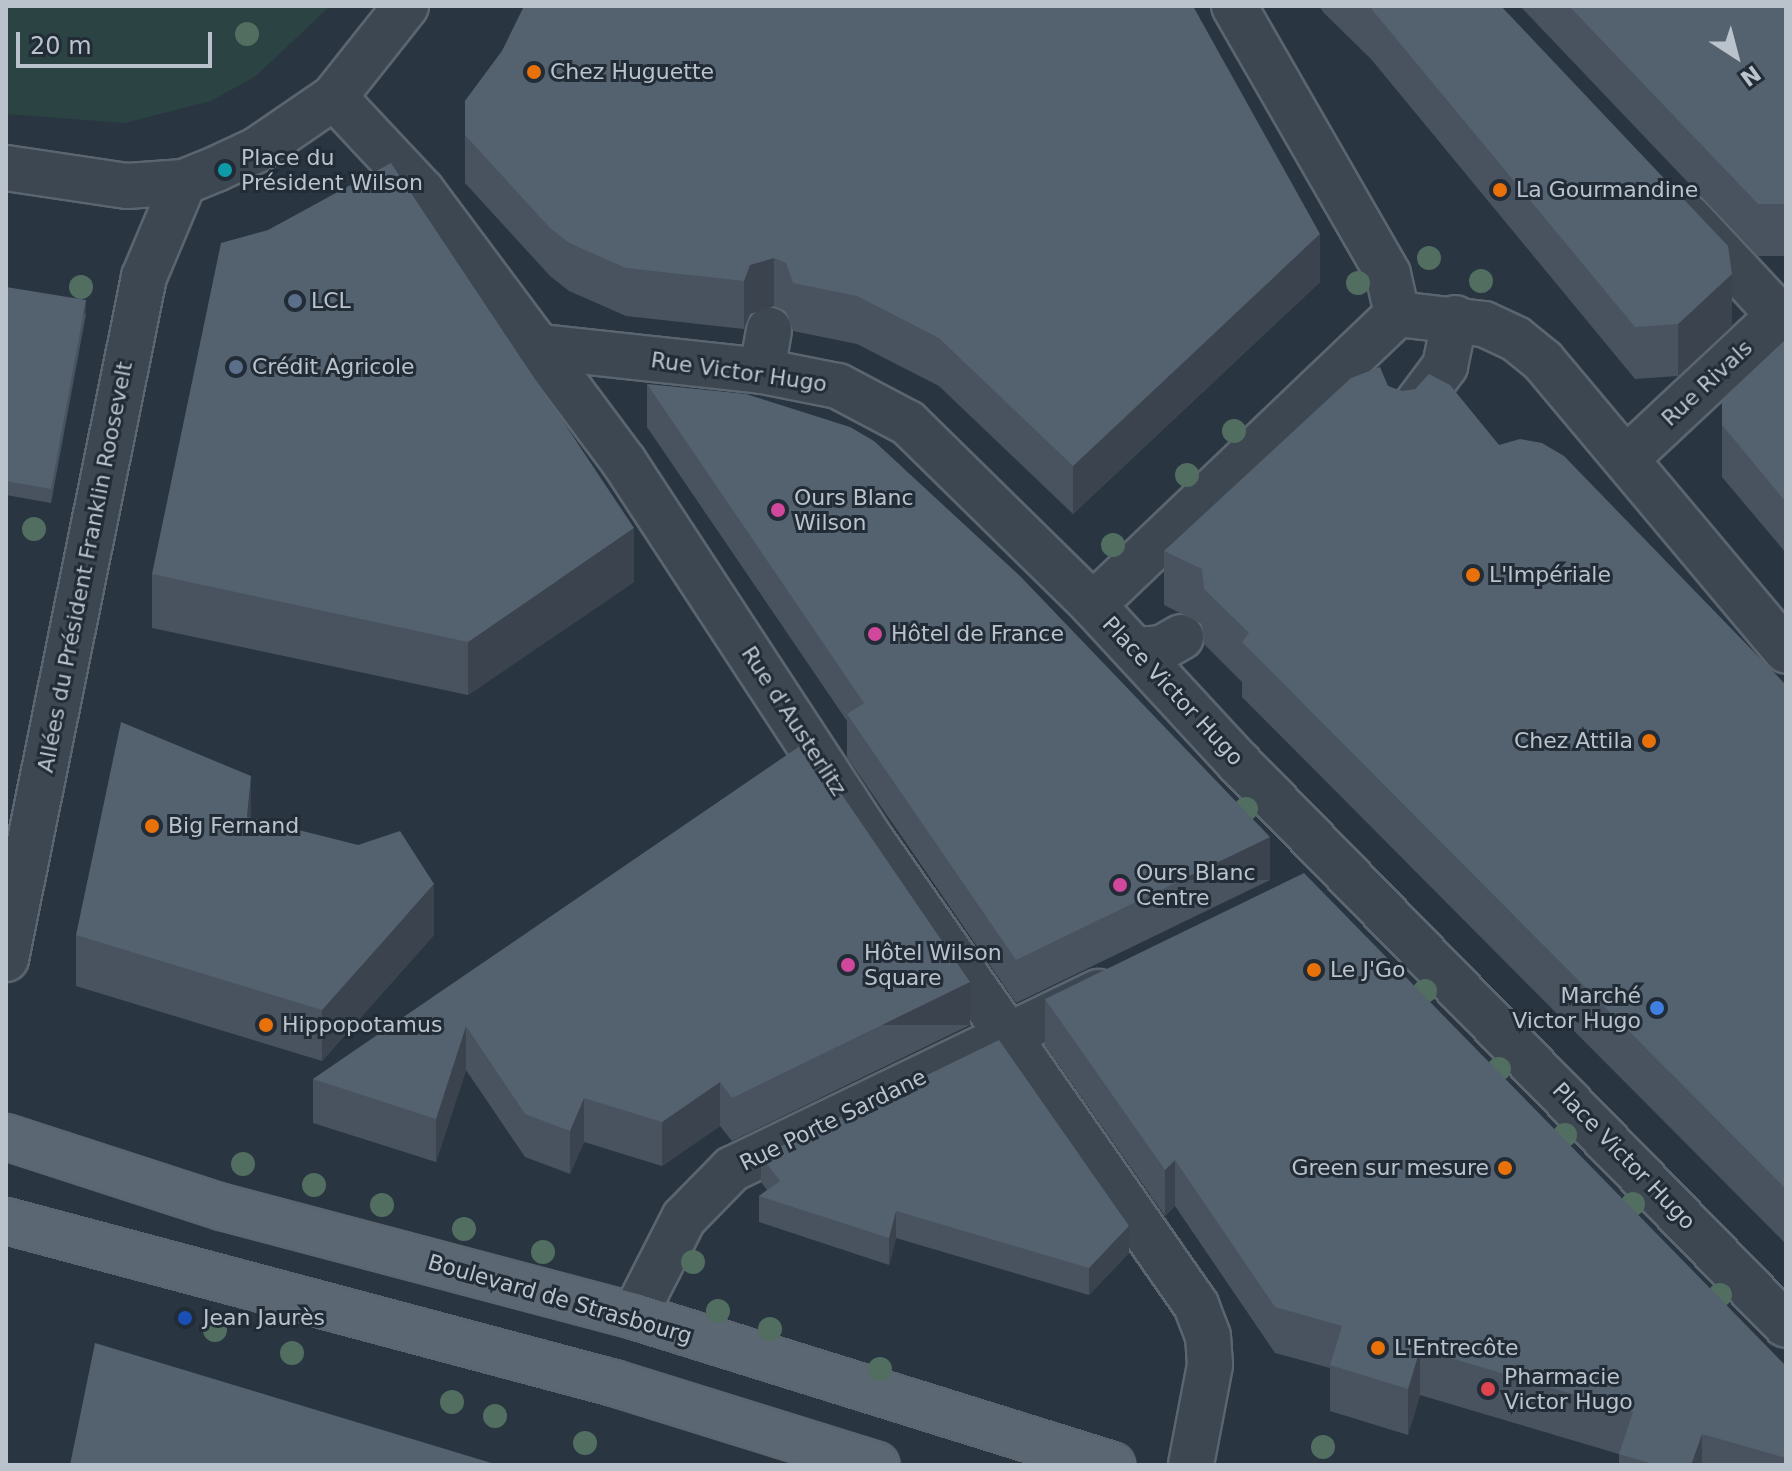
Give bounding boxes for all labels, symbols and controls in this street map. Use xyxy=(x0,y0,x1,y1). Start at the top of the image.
scale bar xyxy=(20,16,216,66)
north arrow xyxy=(1696,16,1776,96)
text: 20 m xyxy=(30,32,92,60)
place label: Chez Huguette xyxy=(550,59,714,85)
text: N xyxy=(1736,60,1765,91)
marker: Chez Huguette xyxy=(525,63,543,81)
place label: Place du Président Wilson xyxy=(241,144,423,196)
marker: Place du Président Wilson xyxy=(216,161,234,179)
place label: La Gourmandine xyxy=(1516,177,1698,203)
marker: La Gourmandine xyxy=(1491,181,1509,199)
place label: LCL xyxy=(311,288,351,314)
marker: LCL xyxy=(286,292,304,310)
street label: Rue Rivals xyxy=(1656,334,1758,432)
street label: Rue Victor Hugo xyxy=(649,347,829,397)
place label: Crédit Agricole xyxy=(252,354,415,380)
marker: Crédit Agricole xyxy=(227,358,245,376)
street label: Allées du Président Franklin Roosevelt xyxy=(32,359,138,775)
place label: Ours Blanc Wilson xyxy=(794,484,913,536)
marker: Ours Blanc Wilson xyxy=(769,501,787,519)
place label: L'Impériale xyxy=(1489,562,1611,588)
marker: L'Impériale xyxy=(1464,566,1482,584)
street label: Place Victor Hugo xyxy=(1097,611,1249,771)
place label: Hôtel de France xyxy=(891,621,1064,647)
marker: Hôtel de France xyxy=(866,625,884,643)
street label: Rue d'Austerlitz xyxy=(736,641,852,801)
place label: Chez Attila xyxy=(1514,728,1633,754)
marker: Chez Attila xyxy=(1640,732,1658,750)
place label: Big Fernand xyxy=(168,813,299,839)
marker: Big Fernand xyxy=(143,817,161,835)
place label: Ours Blanc Centre xyxy=(1136,859,1255,910)
marker: Ours Blanc Centre xyxy=(1111,876,1129,894)
place label: Hôtel Wilson Square xyxy=(864,939,1002,990)
marker: Hôtel Wilson Square xyxy=(839,956,857,974)
place label: Le J'Go xyxy=(1330,957,1405,983)
marker: Le J'Go xyxy=(1305,961,1323,979)
place label: Marché Victor Hugo xyxy=(1512,982,1641,1034)
marker: Marché Victor Hugo xyxy=(1648,999,1666,1017)
place label: Hippopotamus xyxy=(282,1012,442,1038)
marker: Hippopotamus xyxy=(257,1016,275,1034)
street label: Rue Porte Sardane xyxy=(736,1063,930,1177)
street label: Place Victor Hugo xyxy=(1547,1077,1701,1235)
place label: Green sur mesure xyxy=(1291,1155,1489,1181)
marker: Green sur mesure xyxy=(1496,1159,1514,1177)
street label: Boulevard de Strasbourg xyxy=(425,1249,695,1349)
place label: Jean Jaurès xyxy=(203,1305,325,1331)
marker: Jean Jaurès xyxy=(174,1307,196,1329)
place label: L'Entrecôte xyxy=(1394,1335,1519,1361)
marker: L'Entrecôte xyxy=(1369,1339,1387,1357)
place label: Pharmacie Victor Hugo xyxy=(1504,1363,1633,1414)
marker: Pharmacie Victor Hugo xyxy=(1479,1380,1497,1398)

